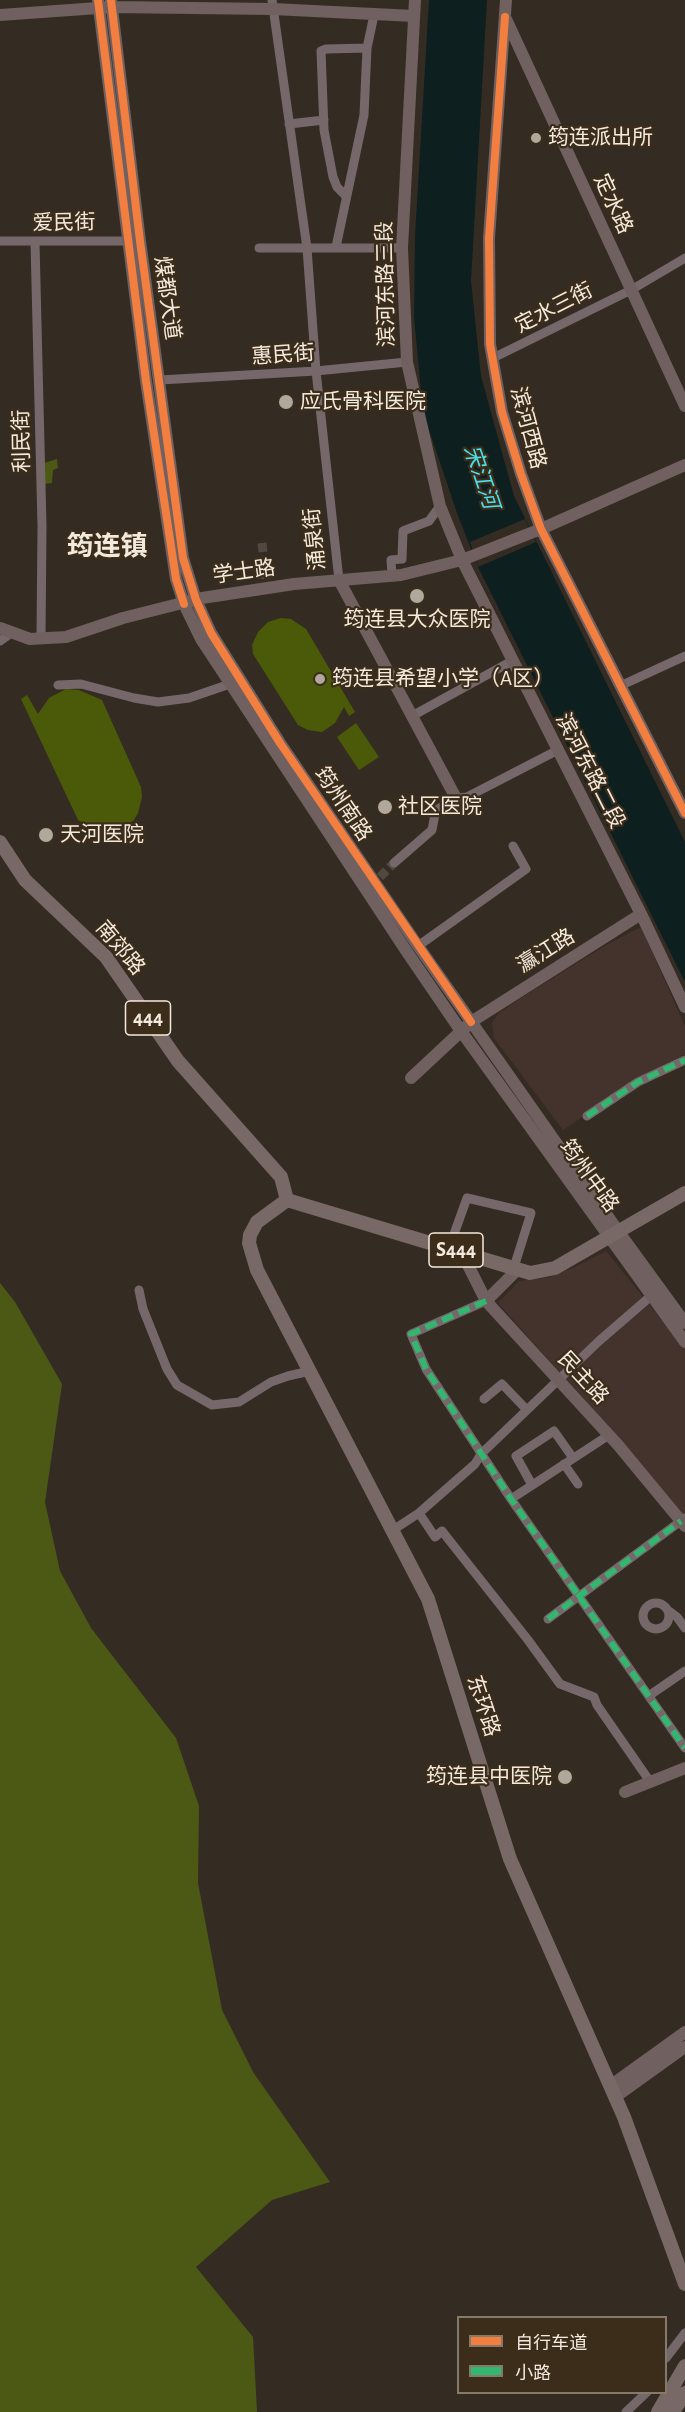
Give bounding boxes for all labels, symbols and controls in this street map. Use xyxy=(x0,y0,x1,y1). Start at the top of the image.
place label: 筠连派出所 xyxy=(548,125,653,151)
marker: 筠连派出所 xyxy=(529,131,543,145)
street label: 定水路 xyxy=(588,170,638,238)
street label: 爱民街 xyxy=(32,210,96,236)
street label: 滨河东路三段 xyxy=(372,221,400,347)
street label: 煤都大道 xyxy=(149,255,185,341)
street label: 定水三街 xyxy=(511,278,597,338)
street label: 惠民街 xyxy=(251,340,315,370)
street label: 滨河西路 xyxy=(505,384,551,472)
place label: 应氏骨科医院 xyxy=(300,389,426,415)
marker: 应氏骨科医院 xyxy=(277,393,295,411)
street label: 利民街 xyxy=(9,409,35,473)
water label: 宋江河 xyxy=(458,442,504,512)
street label: 涌泉街 xyxy=(299,506,331,572)
district label: 筠连镇 xyxy=(67,531,147,563)
street label: 学士路 xyxy=(211,555,277,589)
marker: 筠连县大众医院 xyxy=(408,587,426,605)
place label: 筠连县大众医院 xyxy=(344,607,490,633)
place label: 筠连县希望小学（A区） xyxy=(332,666,554,692)
marker: 筠连县希望小学（A区） xyxy=(313,672,327,686)
street label: 滨河东路二段 xyxy=(550,709,630,833)
street label: 筠州南路 xyxy=(309,762,377,846)
place label: 社区医院 xyxy=(398,794,482,820)
marker: 社区医院 xyxy=(376,798,394,816)
place label: 天河医院 xyxy=(60,822,144,848)
marker: 天河医院 xyxy=(37,826,55,844)
street label: 南郊路 xyxy=(90,916,150,980)
street label: 瀛江路 xyxy=(513,924,579,978)
road number: 444 xyxy=(126,1001,170,1035)
street label: 筠州中路 xyxy=(554,1135,624,1217)
road number: S444 xyxy=(429,1233,483,1267)
street label: 民主路 xyxy=(552,1346,614,1410)
street label: 东环路 xyxy=(461,1672,505,1740)
place label: 筠连县中医院 xyxy=(426,1764,552,1790)
marker: 筠连县中医院 xyxy=(556,1768,574,1786)
legend xyxy=(457,2316,667,2394)
text: 自行车道 xyxy=(515,2335,587,2353)
text: 小路 xyxy=(515,2365,551,2383)

